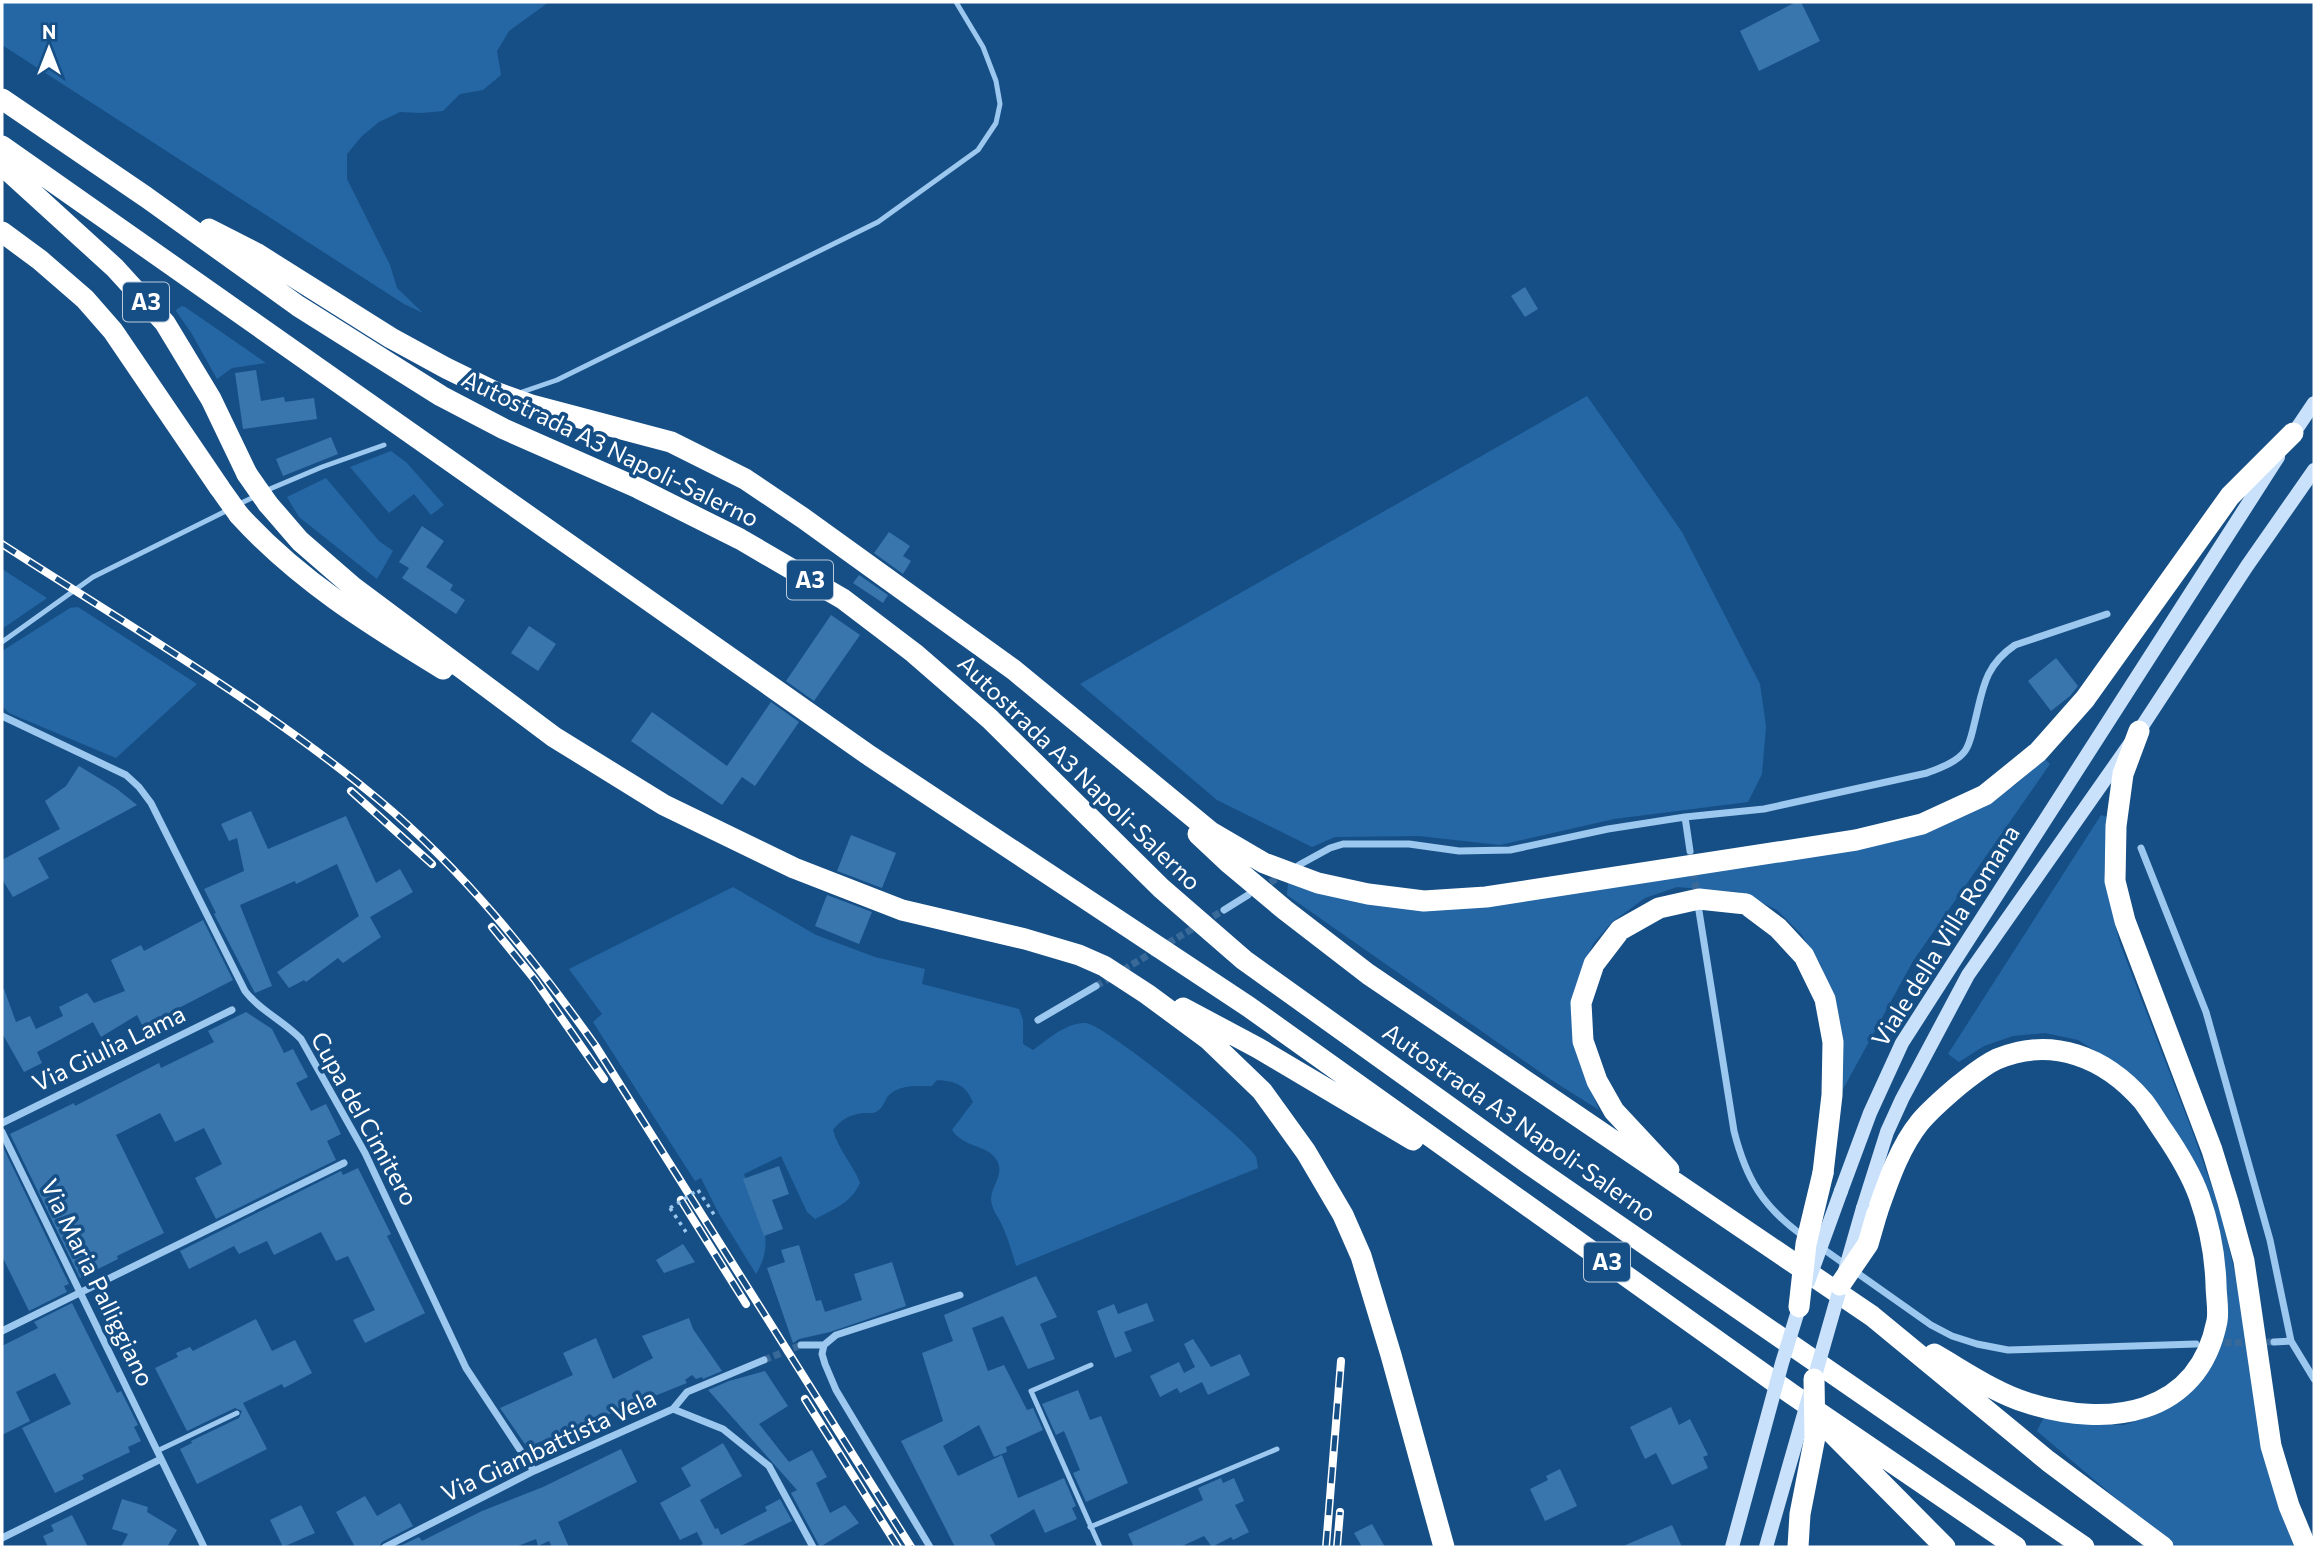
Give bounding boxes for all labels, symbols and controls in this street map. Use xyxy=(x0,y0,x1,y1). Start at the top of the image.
north arrow xyxy=(14,14,84,84)
text: N xyxy=(42,20,56,43)
road number: A3 xyxy=(123,282,169,322)
street label: Autostrada A3 Napoli-Salerno xyxy=(458,363,764,532)
road number: A3 xyxy=(787,560,833,600)
street label: Autostrada A3 Napoli-Salerno xyxy=(952,648,1208,896)
street label: Viale della Villa Romana xyxy=(1865,819,2025,1051)
street label: Via Giulia Lama xyxy=(27,998,189,1097)
street label: Autostrada A3 Napoli-Salerno xyxy=(1378,1016,1662,1227)
street label: Cupa del Cimitero xyxy=(306,1026,425,1210)
street label: Via Maria Palliggiano xyxy=(36,1174,161,1391)
road number: A3 xyxy=(1584,1242,1630,1282)
street label: Via Giambattista Vela xyxy=(436,1382,660,1507)

